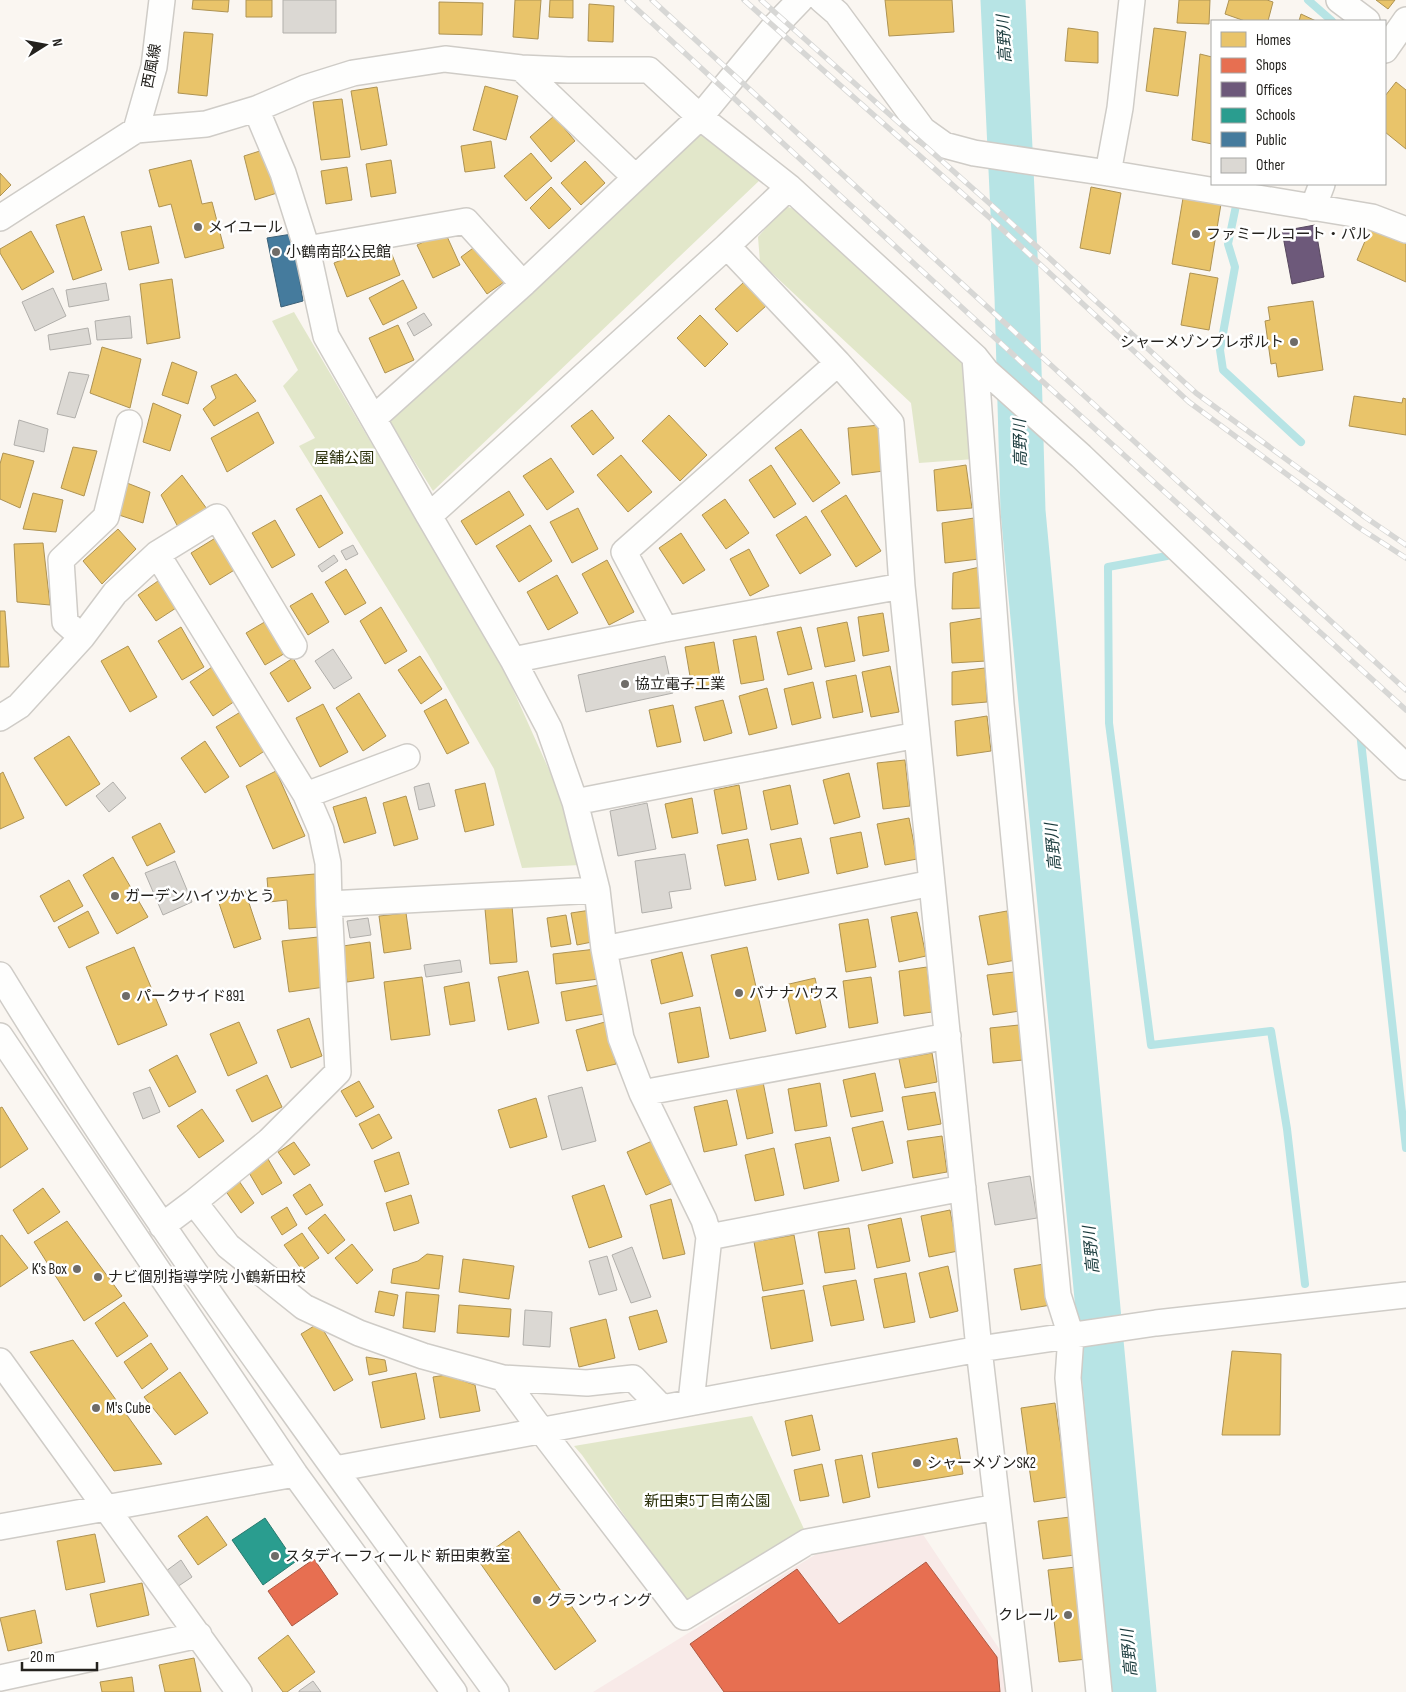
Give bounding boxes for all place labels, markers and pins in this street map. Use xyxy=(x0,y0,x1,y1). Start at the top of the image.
place label: メイユール xyxy=(208,218,283,237)
marker: メイユール xyxy=(192,221,204,233)
place label: ファミールコート・パル xyxy=(1206,225,1371,244)
marker: ファミールコート・パル xyxy=(1190,228,1202,240)
place label: 小鶴南部公民館 xyxy=(286,243,391,262)
marker: 小鶴南部公民館 xyxy=(270,246,282,258)
place label: シャーメゾンプレポルト xyxy=(1120,333,1284,352)
marker: シャーメゾンプレポルト xyxy=(1288,336,1300,348)
place label: 協立電子工業 xyxy=(635,675,725,694)
marker: 協立電子工業 xyxy=(619,678,631,690)
place label: ガーデンハイツかとう xyxy=(125,887,275,906)
marker: ガーデンハイツかとう xyxy=(109,890,121,902)
place label: バナナハウス xyxy=(749,984,839,1003)
place label: パークサイド891 xyxy=(136,987,245,1006)
marker: バナナハウス xyxy=(733,987,745,999)
marker: パークサイド891 xyxy=(120,990,132,1002)
place label: K's Box xyxy=(32,1260,67,1279)
marker: K's Box xyxy=(71,1263,83,1275)
place label: ナビ個別指導学院 小鶴新田校 xyxy=(108,1268,305,1287)
marker: ナビ個別指導学院 小鶴新田校 xyxy=(92,1271,104,1283)
place label: M's Cube xyxy=(106,1399,151,1418)
marker: M's Cube xyxy=(90,1402,102,1414)
place label: シャーメゾンSK2 xyxy=(927,1454,1036,1473)
marker: シャーメゾンSK2 xyxy=(911,1457,923,1469)
place label: スタディーフィールド 新田東教室 xyxy=(285,1547,510,1566)
marker: スタディーフィールド 新田東教室 xyxy=(269,1550,281,1562)
place label: グランウィング xyxy=(547,1591,652,1610)
marker: グランウィング xyxy=(531,1594,543,1606)
place label: クレール xyxy=(998,1606,1058,1625)
marker: クレール xyxy=(1062,1609,1074,1621)

